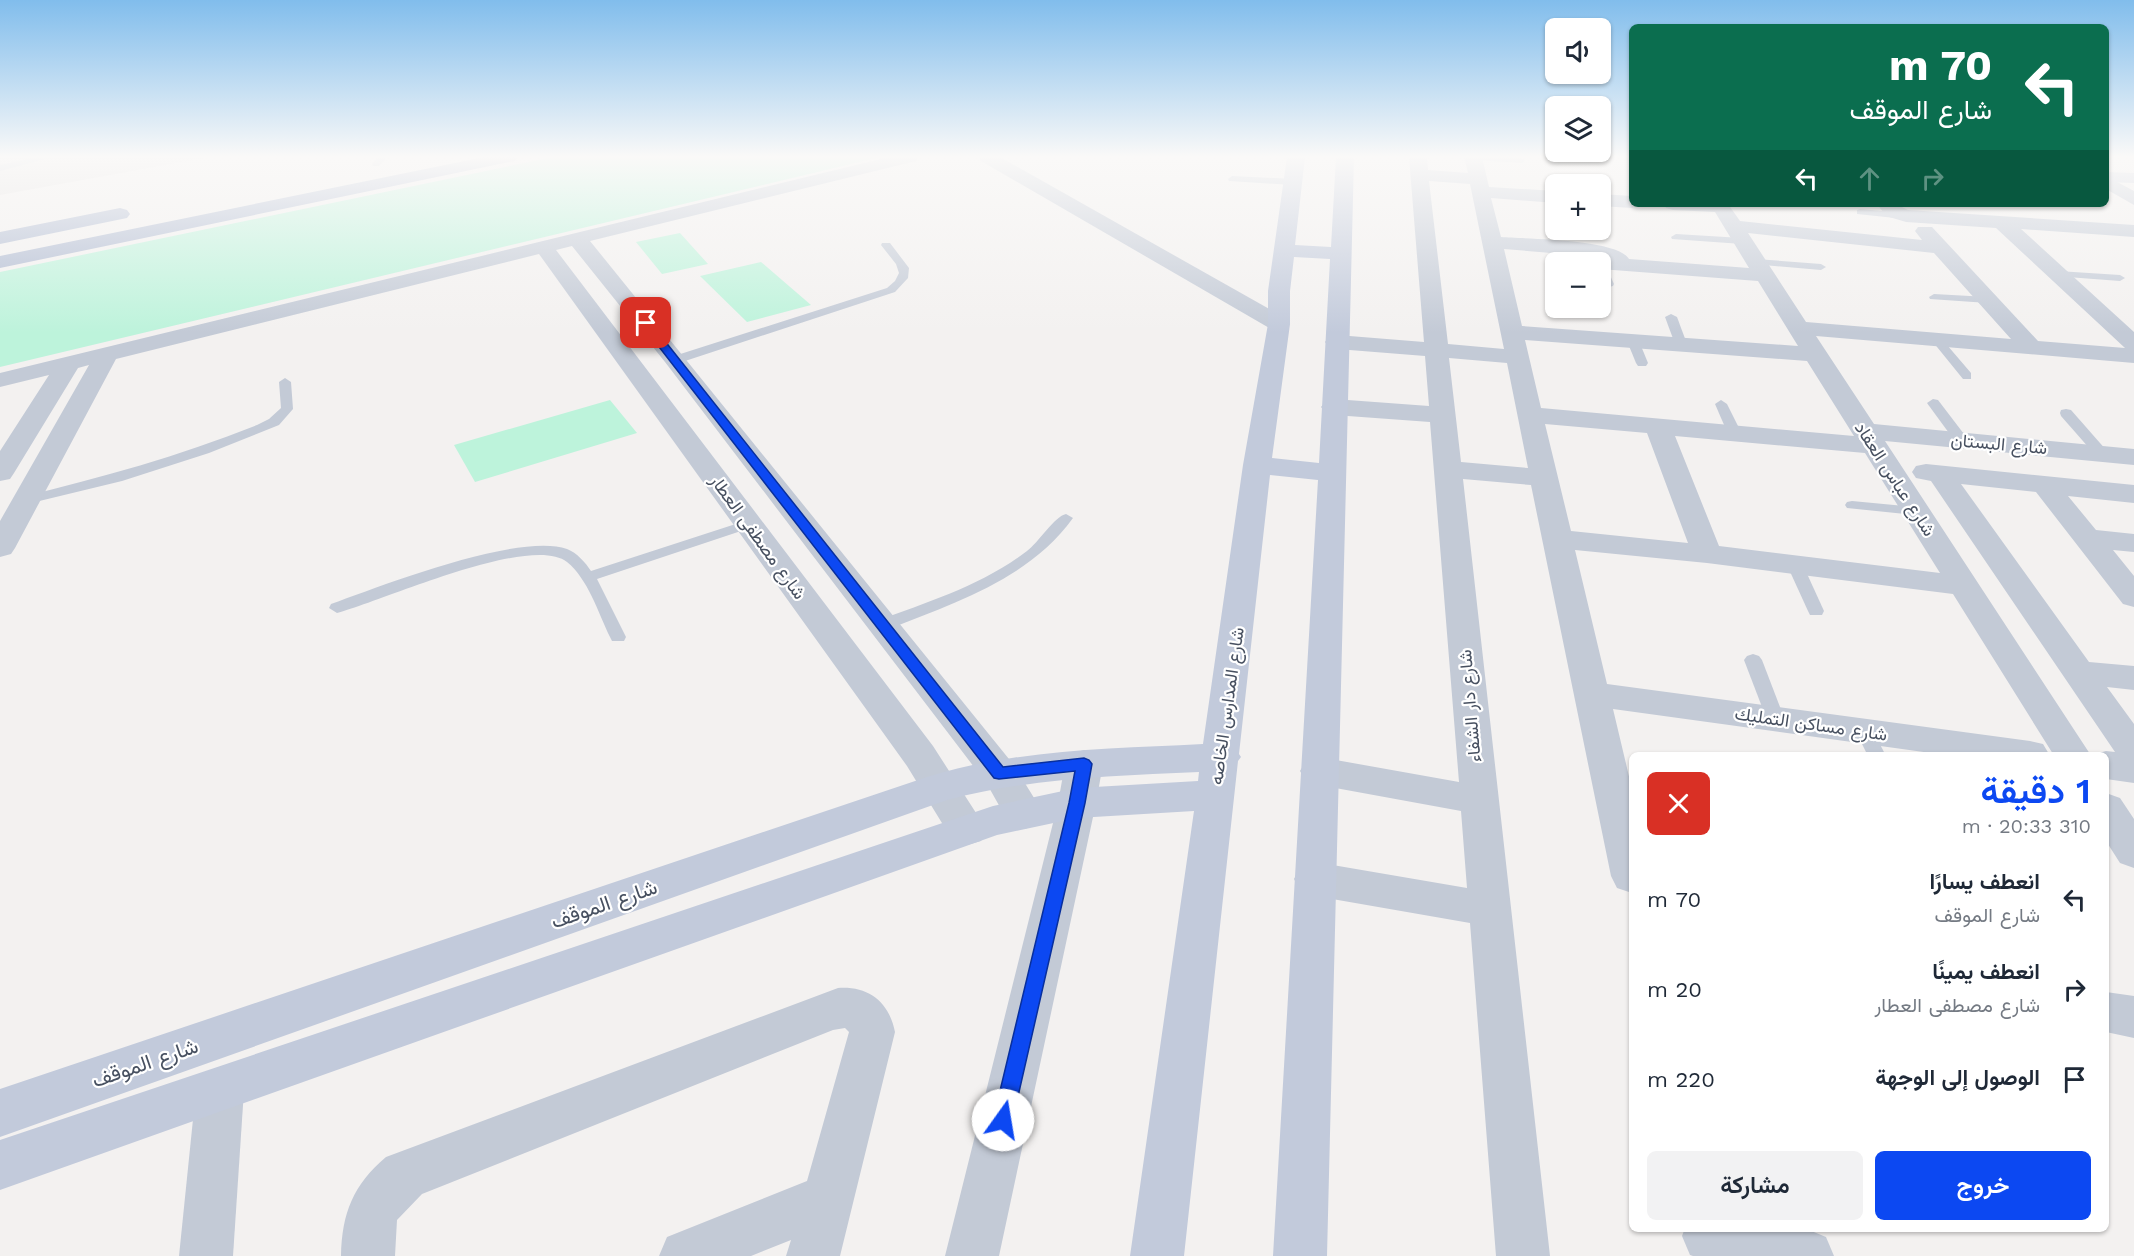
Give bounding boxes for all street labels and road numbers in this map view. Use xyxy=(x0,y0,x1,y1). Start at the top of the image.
street label: شارع عباس العقاد xyxy=(1849,418,1940,541)
street label: شارع البستان xyxy=(1950,429,2048,460)
street label: شارع مصطفى العطار xyxy=(704,469,811,604)
street label: شارع المدارس الخاصه xyxy=(1205,626,1250,786)
street label: شارع دار الشفاء xyxy=(1454,649,1487,763)
street label: شارع مساكن التمليك xyxy=(1733,702,1889,747)
street label: شارع الموقف xyxy=(547,874,661,935)
street label: شارع الموقف xyxy=(88,1033,202,1094)

